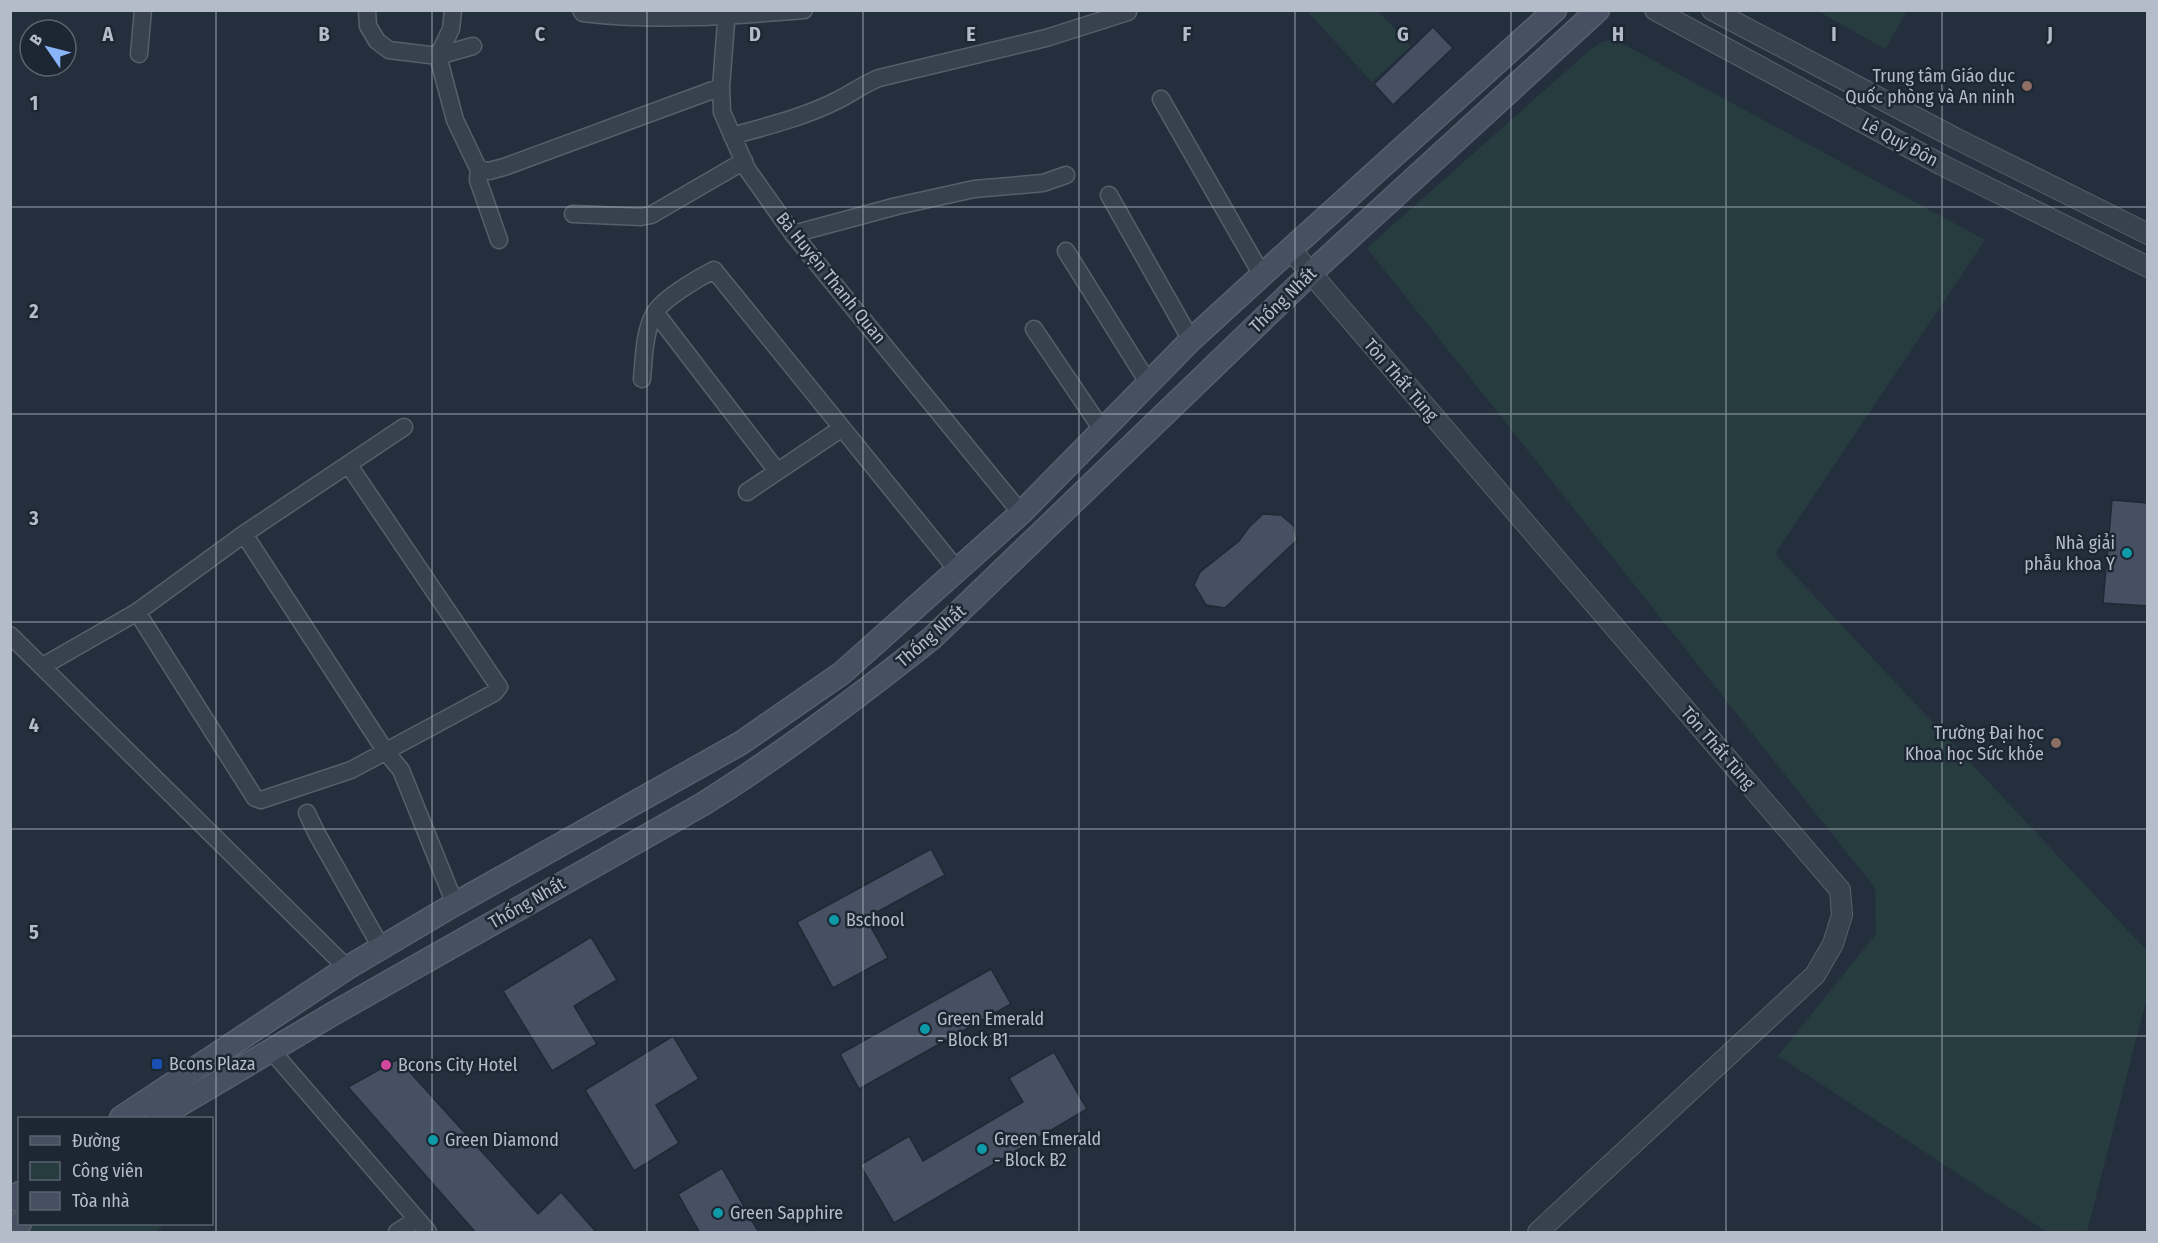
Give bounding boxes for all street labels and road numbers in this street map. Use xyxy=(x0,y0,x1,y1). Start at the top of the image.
street label: Lê Quý Đôn xyxy=(1858,113,1942,171)
street label: Bà Huyện Thanh Quan xyxy=(771,208,891,348)
street label: Thống Nhất xyxy=(1245,263,1321,337)
street label: Tôn Thất Tùng xyxy=(1359,334,1443,426)
street label: Thống Nhất xyxy=(892,600,970,672)
street label: Tôn Thất Tùng xyxy=(1676,702,1760,794)
street label: Thống Nhất xyxy=(485,872,569,934)

